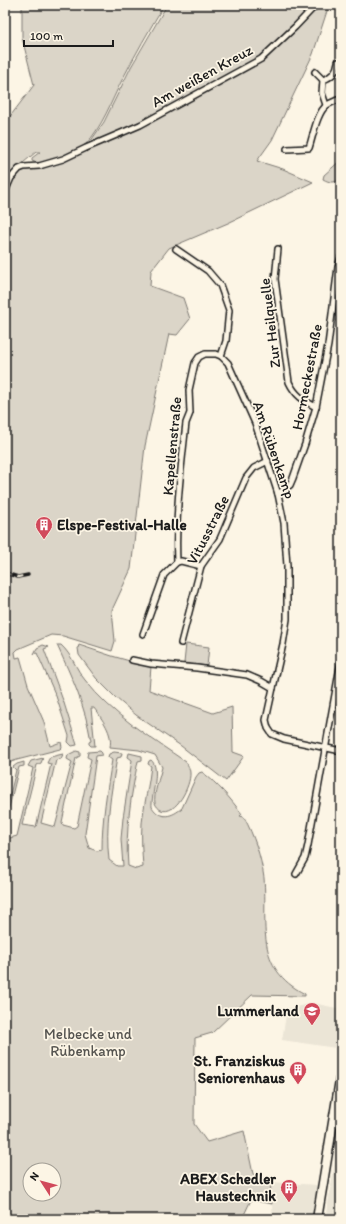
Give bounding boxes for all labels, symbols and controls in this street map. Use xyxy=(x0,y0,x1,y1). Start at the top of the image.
scale bar xyxy=(24,22,113,48)
text: 100 m xyxy=(30,29,63,43)
street label: Am weißen Kreuz xyxy=(148,41,256,111)
street label: Zur Heilquelle xyxy=(256,277,284,369)
street label: Hormeckestraße xyxy=(288,322,326,432)
street label: Kapellenstraße xyxy=(159,396,185,496)
street label: Am Rübenkamp xyxy=(249,399,299,501)
street label: Vitusstraße xyxy=(183,492,233,568)
building icon: Elspe-Festival-Halle xyxy=(34,515,54,540)
place label: Elspe-Festival-Halle xyxy=(57,516,187,535)
school or university icon: Lummerland xyxy=(302,1001,322,1026)
place label: Lummerland xyxy=(217,1002,300,1020)
park label: Melbecke und Rübenkamp xyxy=(44,1025,132,1060)
place label: St. Franziskus Seniorenhaus xyxy=(194,1052,285,1087)
building icon: St. Franziskus Seniorenhaus xyxy=(288,1060,308,1085)
north arrow xyxy=(22,1162,62,1202)
text: N xyxy=(27,1170,42,1183)
place label: ABEX Schedler Haustechnik xyxy=(179,1170,276,1205)
building icon: ABEX Schedler Haustechnik xyxy=(279,1178,299,1203)

